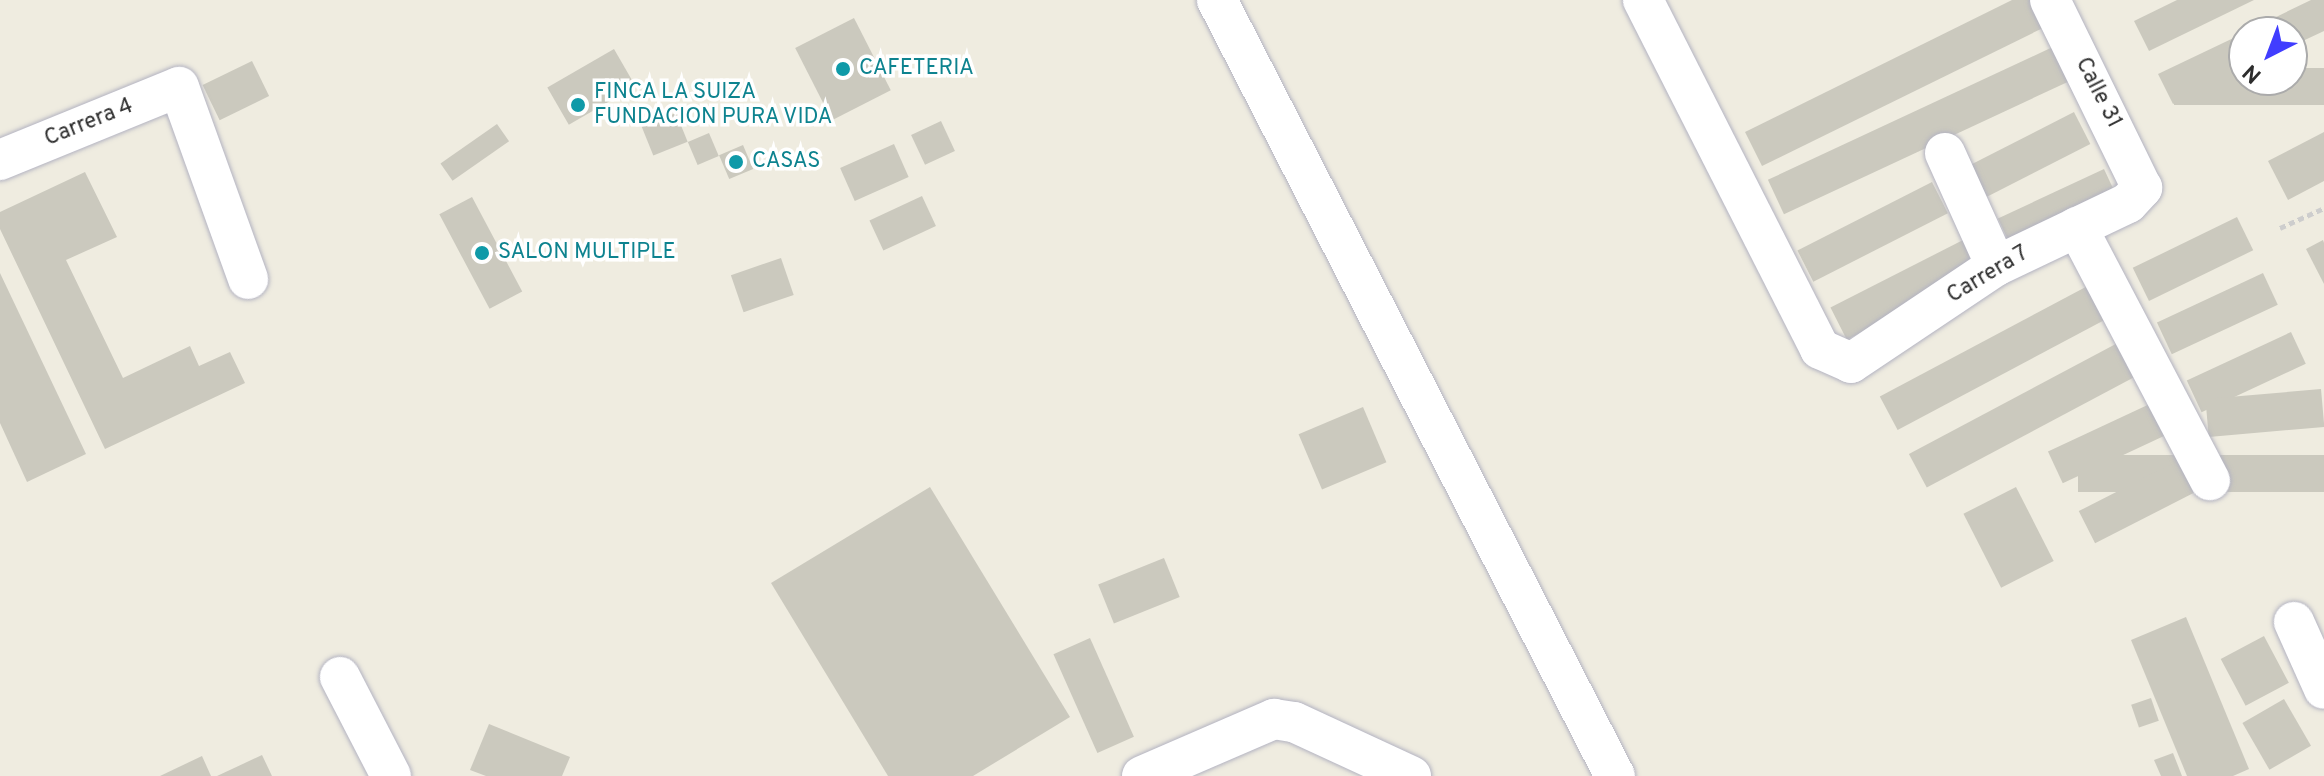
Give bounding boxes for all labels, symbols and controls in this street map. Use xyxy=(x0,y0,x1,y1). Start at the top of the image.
north arrow xyxy=(2228,16,2308,96)
street label: Calle 31 xyxy=(2069,53,2127,133)
place label: CAFETERIA xyxy=(859,56,974,82)
text: N xyxy=(2238,57,2268,88)
marker: CAFETERIA xyxy=(834,60,852,78)
place label: FINCA LA SUIZA FUNDACION PURA VIDA xyxy=(594,79,834,130)
street label: Carrera 4 xyxy=(41,93,137,153)
marker: FINCA LA SUIZA FUNDACION PURA VIDA xyxy=(569,96,587,114)
place label: CASAS xyxy=(752,149,820,175)
marker: CASAS xyxy=(727,153,745,171)
place label: SALON MULTIPLE xyxy=(498,240,676,266)
street label: Carrera 7 xyxy=(1942,240,2034,310)
marker: SALON MULTIPLE xyxy=(473,244,491,262)

